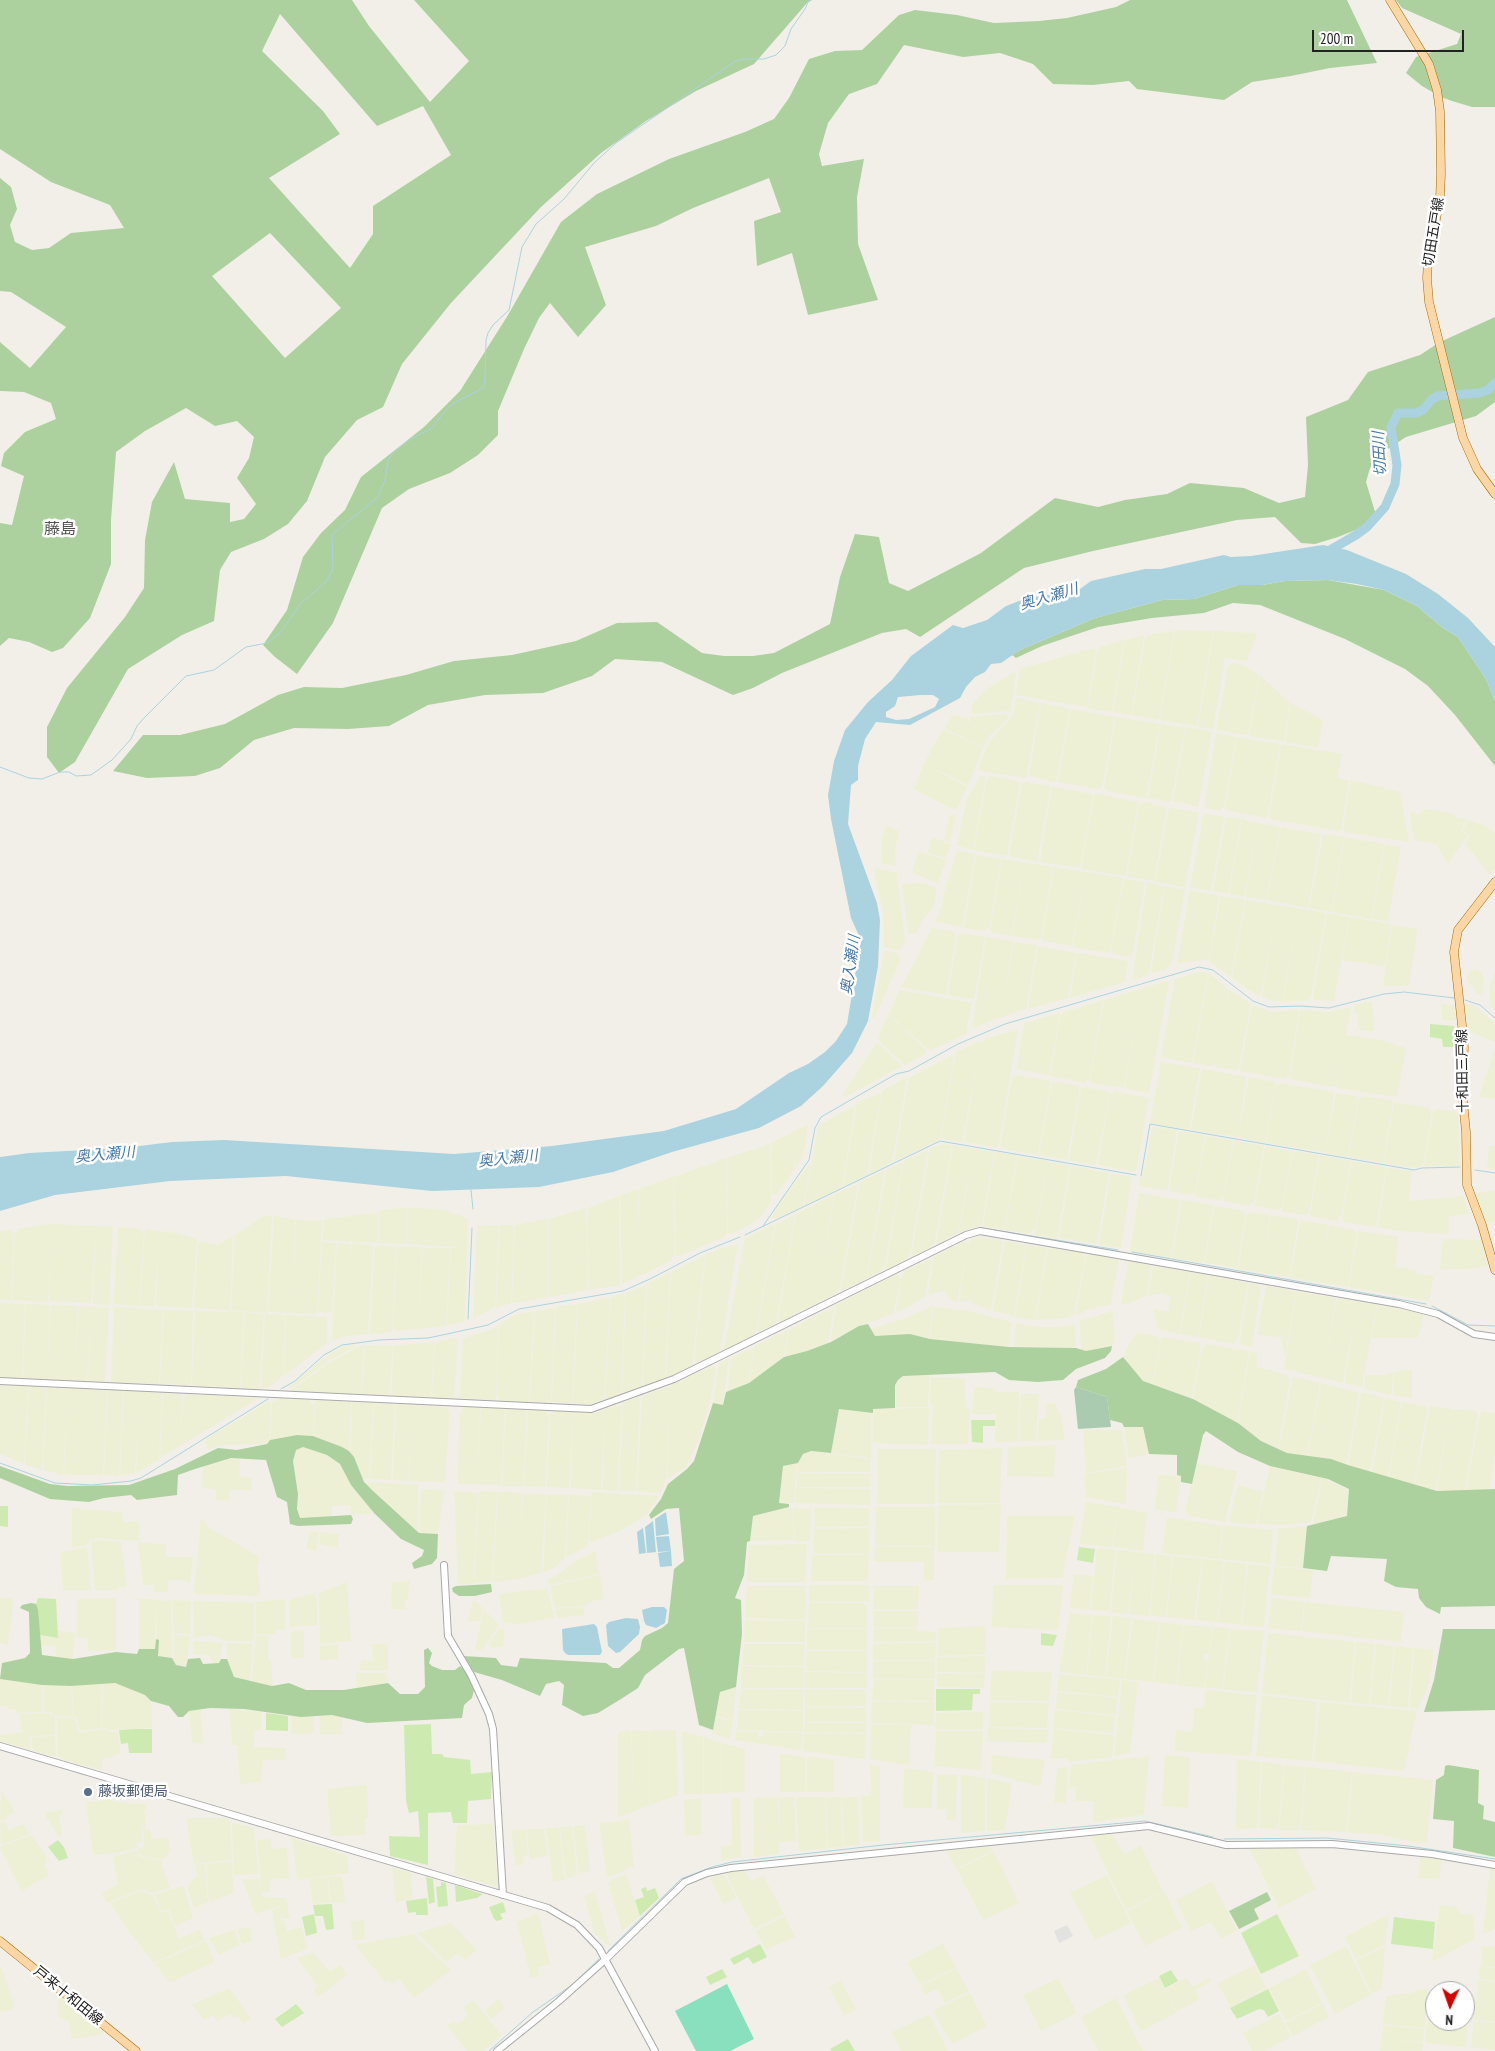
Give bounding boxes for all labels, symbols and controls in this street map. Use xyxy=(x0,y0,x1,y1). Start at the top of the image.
scale bar xyxy=(1315,20,1468,52)
text: 200 m xyxy=(1320,29,1353,48)
street label: 切田五戸線 xyxy=(1420,196,1448,268)
water label: 切田川 xyxy=(1370,431,1390,477)
district label: 藤島 xyxy=(44,519,76,539)
water label: 奥入瀬川 xyxy=(1018,580,1080,614)
water label: 奥入瀬川 xyxy=(838,934,864,996)
street label: 十和田三戸線 xyxy=(1454,1029,1472,1113)
water label: 奥入瀬川 xyxy=(74,1143,136,1167)
water label: 奥入瀬川 xyxy=(477,1147,539,1171)
place label: 藤坂郵便局 xyxy=(98,1784,168,1800)
marker: 藤坂郵便局 xyxy=(82,1786,94,1798)
street label: 戸来十和田線 xyxy=(30,1963,106,2029)
north arrow xyxy=(1425,1981,1475,2031)
text: N xyxy=(1445,2011,1454,2029)

